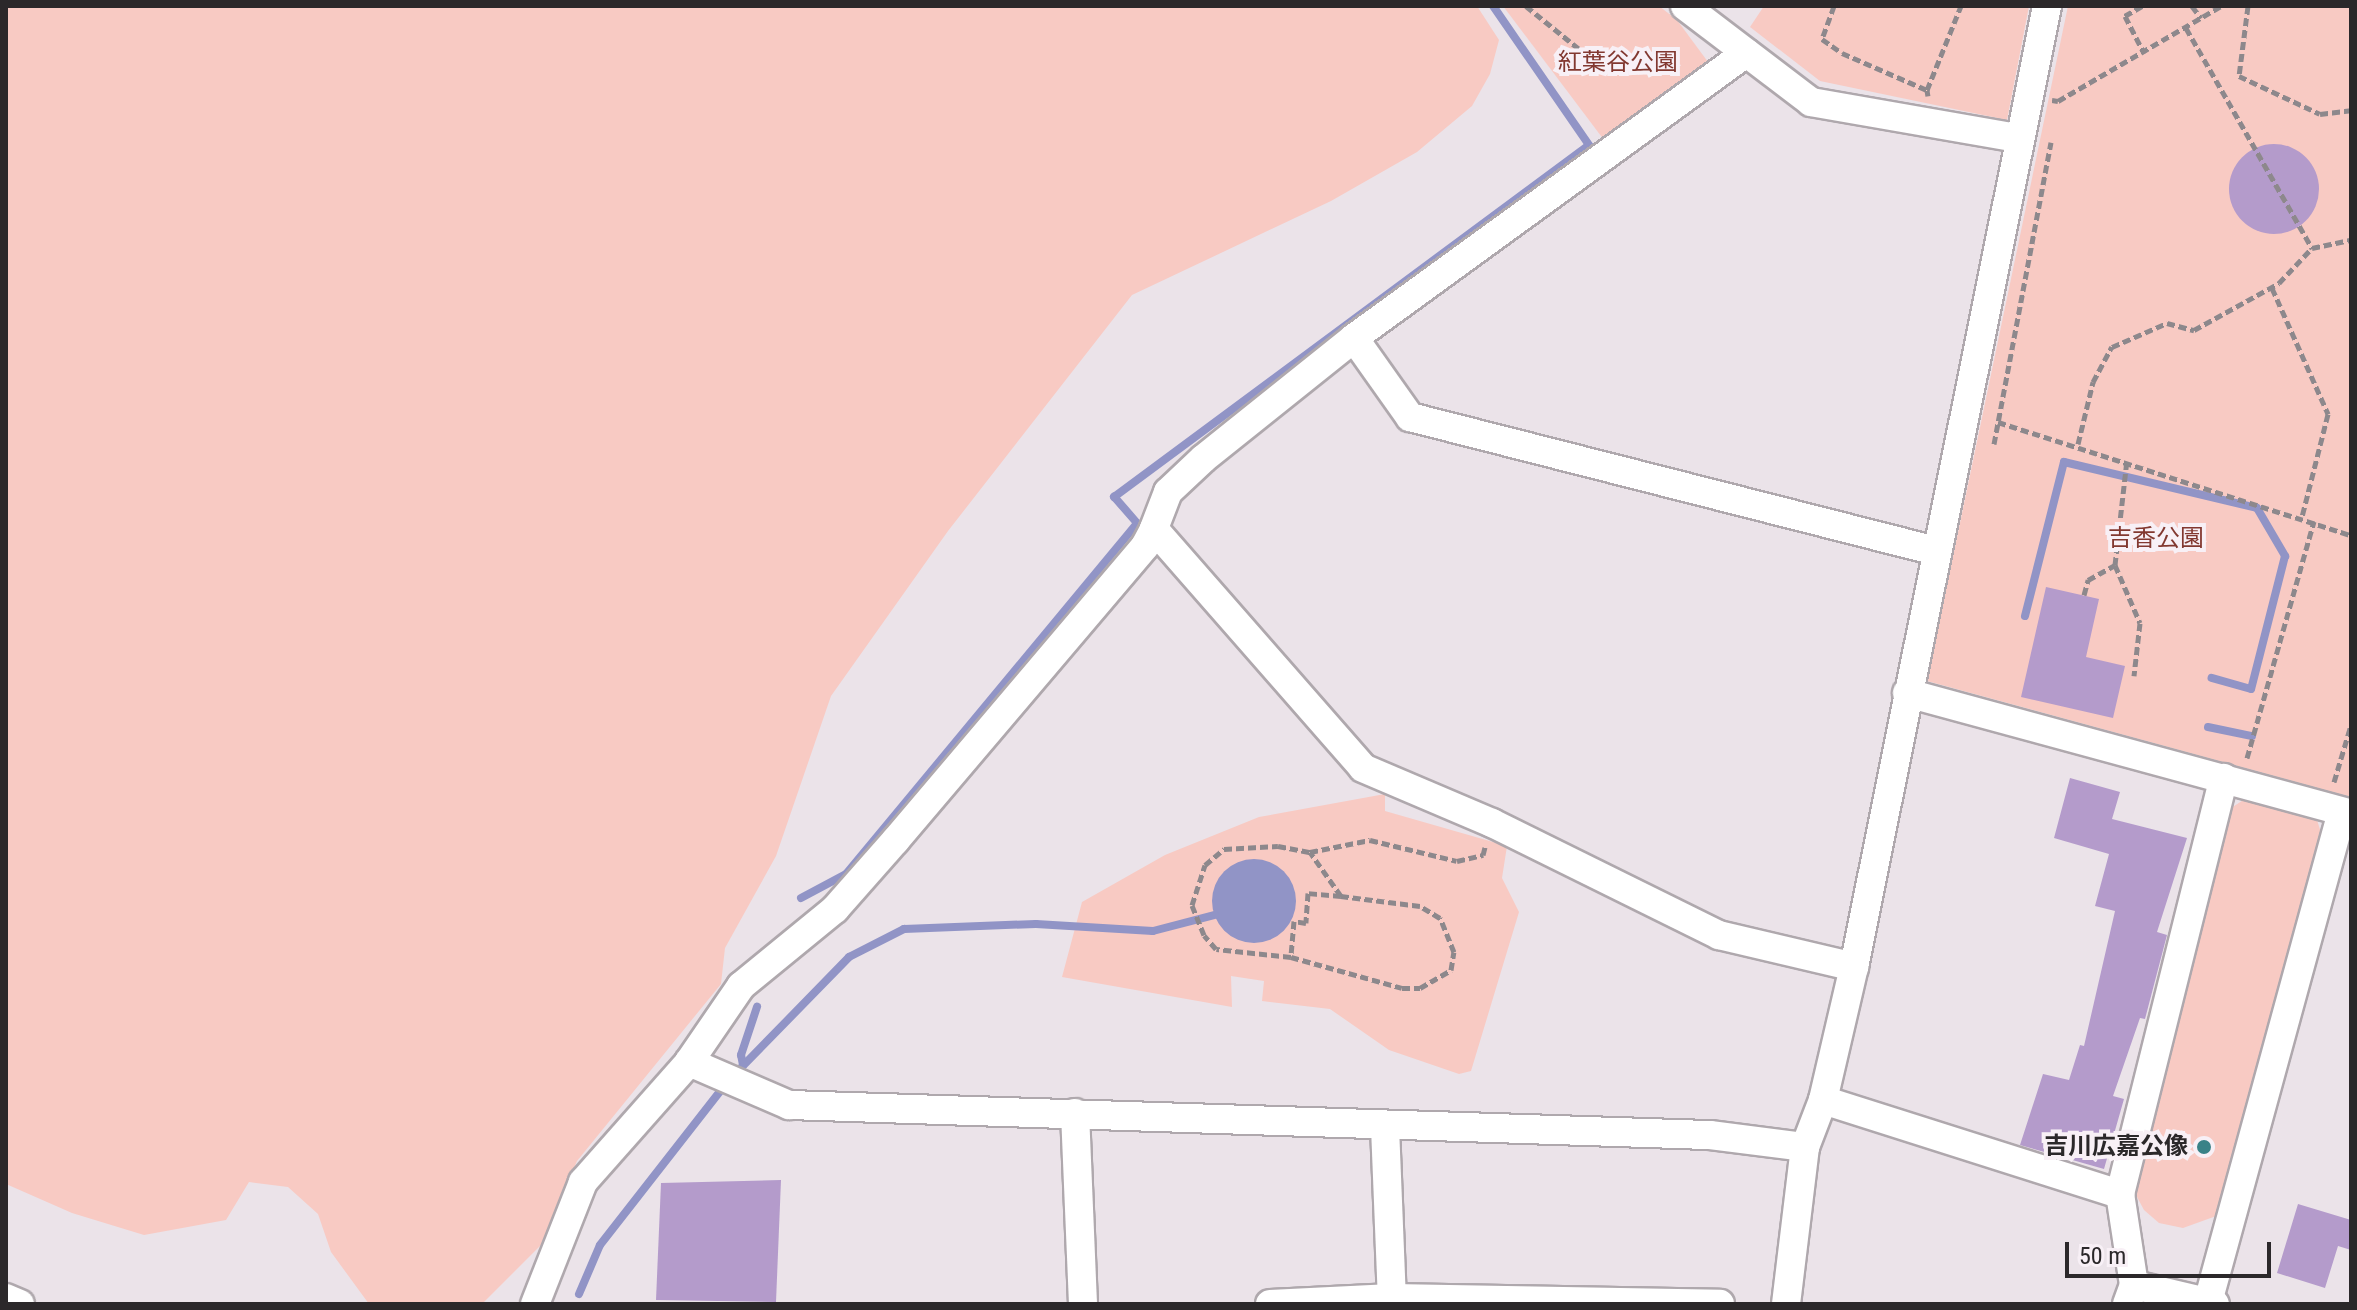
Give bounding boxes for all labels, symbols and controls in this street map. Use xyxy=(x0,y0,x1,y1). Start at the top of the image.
park label: 紅葉谷公園 xyxy=(1558,49,1678,77)
park label: 吉香公園 xyxy=(2108,525,2204,553)
place label: 吉川広嘉公像 xyxy=(2044,1133,2188,1161)
marker: 吉川広嘉公像 xyxy=(2195,1138,2213,1156)
scale bar xyxy=(2069,1226,2275,1276)
text: 50 m xyxy=(2079,1242,2126,1270)

